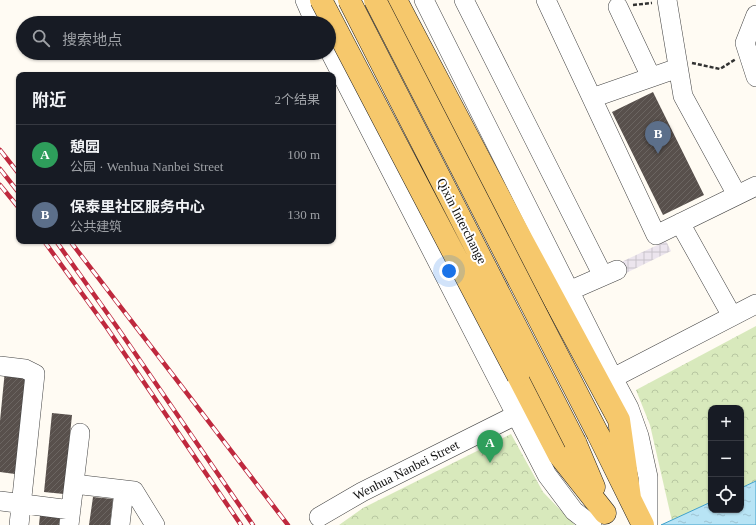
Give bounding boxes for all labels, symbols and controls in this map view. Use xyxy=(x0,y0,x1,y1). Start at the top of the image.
search box xyxy=(16,16,336,60)
icon: search xyxy=(30,27,52,49)
text: 搜索地点 xyxy=(62,32,122,48)
text: 附近 xyxy=(32,91,66,110)
text: 2个结果 xyxy=(274,92,320,107)
pin: B xyxy=(645,121,671,154)
text: 憩园 xyxy=(70,139,100,155)
text: A xyxy=(40,147,50,162)
text: 100 m xyxy=(287,147,320,162)
text: 公园 · Wenhua Nanbei Street xyxy=(70,159,223,174)
street label: Qixin Interchange xyxy=(434,176,490,267)
text: 保泰里社区服务中心 xyxy=(70,199,205,215)
text: B xyxy=(41,207,49,222)
text: 130 m xyxy=(287,207,320,222)
text: 公共建筑 xyxy=(70,219,122,234)
your location xyxy=(439,261,459,281)
map controls xyxy=(708,405,744,513)
button: + xyxy=(708,405,744,441)
pin: A xyxy=(477,430,503,463)
street label: Wenhua Nanbei Street xyxy=(351,437,462,503)
button: − xyxy=(708,441,744,477)
button: locate xyxy=(708,477,744,513)

